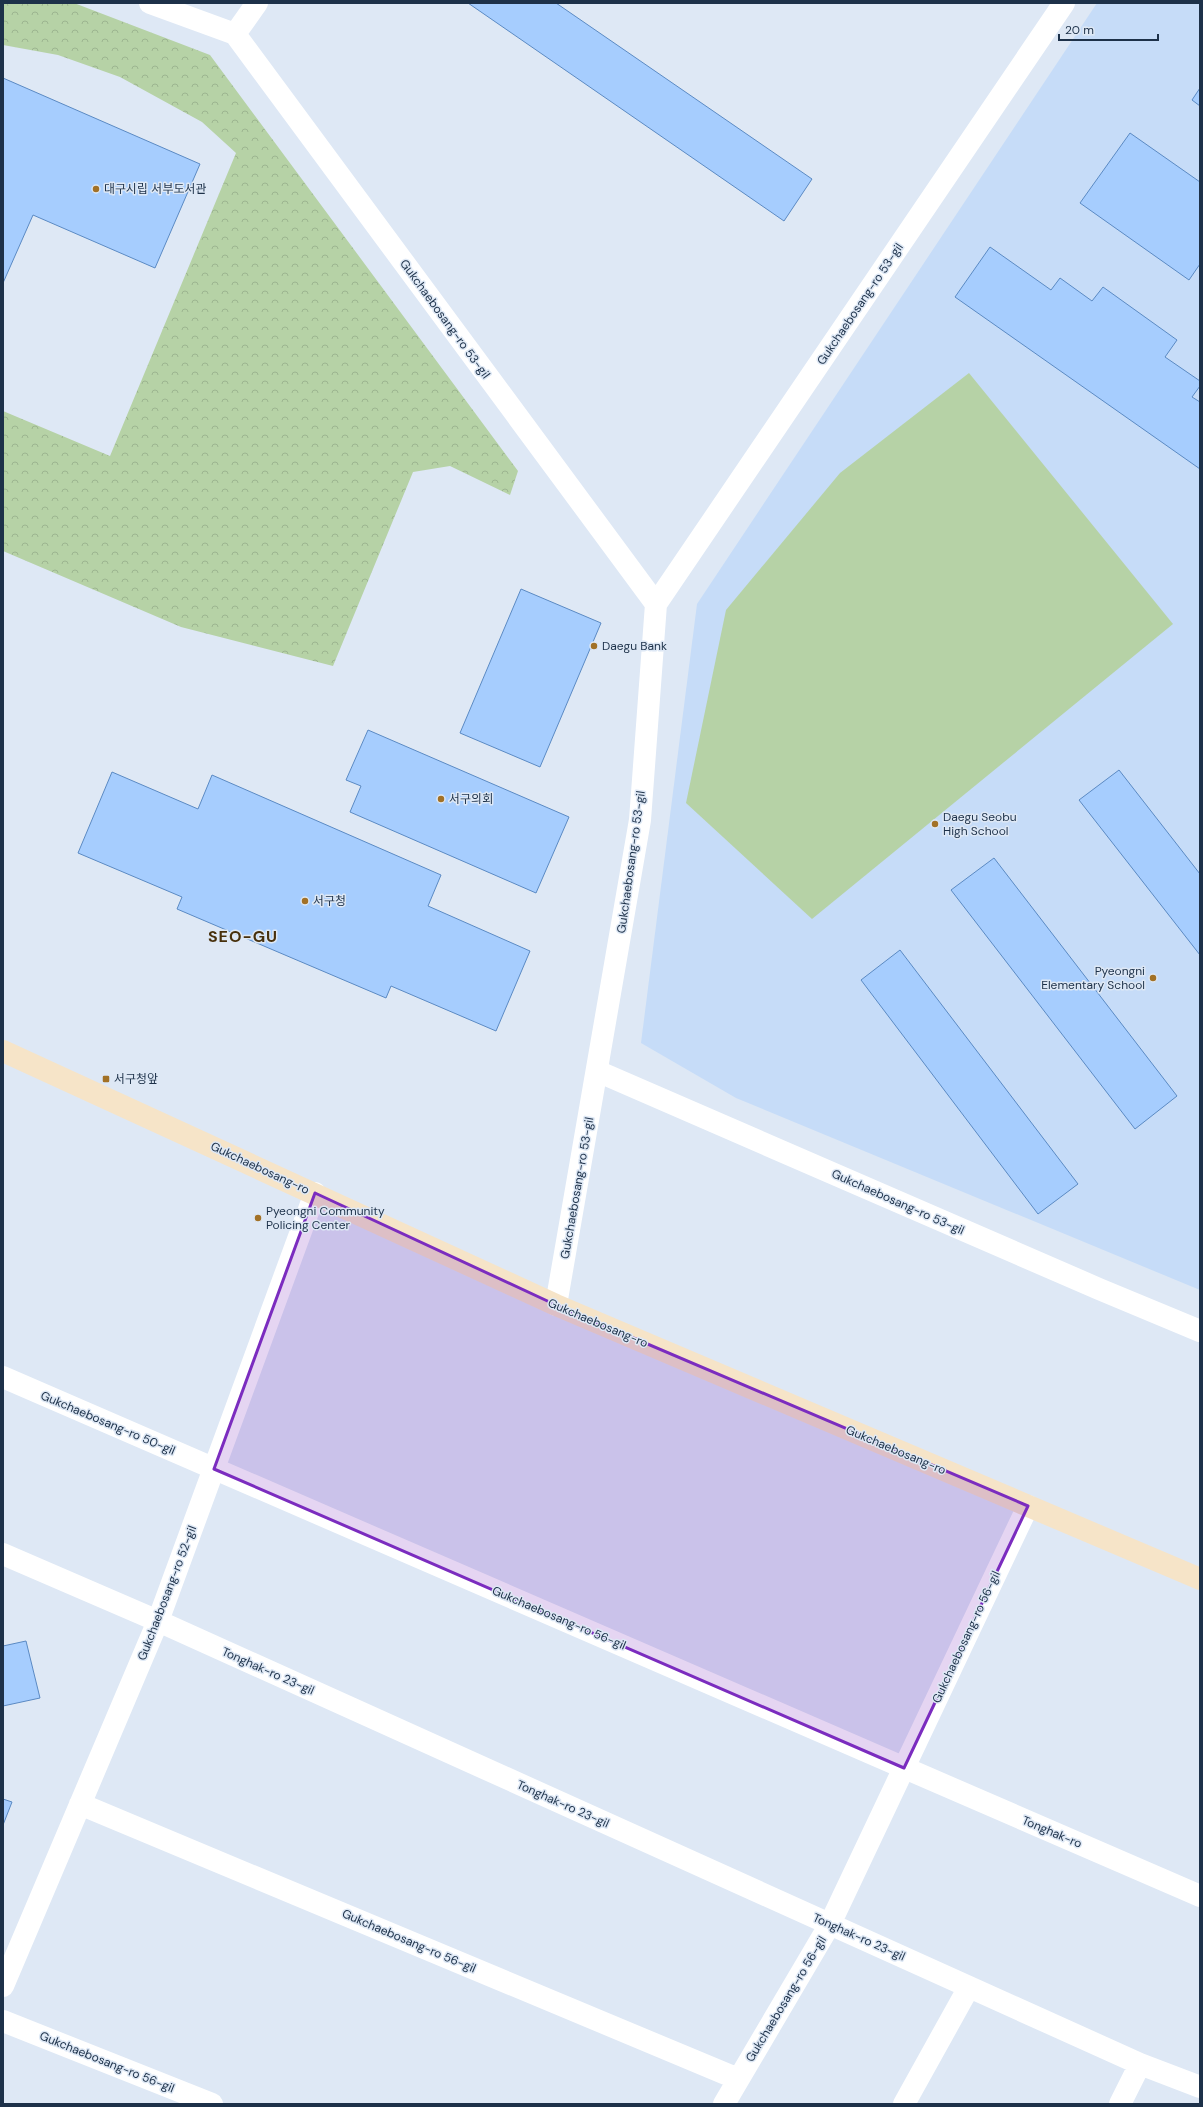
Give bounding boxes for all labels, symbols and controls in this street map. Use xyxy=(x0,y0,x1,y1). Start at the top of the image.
scale bar xyxy=(1059,16,1158,42)
text: 20 m xyxy=(1065,22,1094,38)
place label: 대구시립 서부도서관 xyxy=(104,181,207,197)
marker: 대구시립 서부도서관 xyxy=(91,184,101,194)
street label: Gukchaebosang-ro 53-gil xyxy=(813,240,907,368)
street label: Gukchaebosang-ro 53-gil xyxy=(396,256,494,382)
place label: Daegu Bank xyxy=(602,638,667,654)
marker: Daegu Bank xyxy=(589,641,599,651)
street label: Gukchaebosang-ro 53-gil xyxy=(613,790,649,934)
place label: 서구의회 xyxy=(449,791,493,807)
marker: 서구의회 xyxy=(436,794,446,804)
place label: Daegu Seobu High School xyxy=(943,809,1017,839)
marker: Daegu Seobu High School xyxy=(930,819,940,829)
place label: 서구청 xyxy=(313,893,346,909)
marker: 서구청 xyxy=(300,896,310,906)
district label: SEO-GU xyxy=(208,926,278,947)
place label: Pyeongni Elementary School xyxy=(1041,963,1145,993)
marker: Pyeongni Elementary School xyxy=(1148,973,1158,983)
place label: 서구청앞 xyxy=(114,1071,158,1087)
marker: 서구청앞 xyxy=(101,1074,111,1084)
street label: Gukchaebosang-ro 53-gil xyxy=(557,1116,597,1260)
street label: Gukchaebosang-ro xyxy=(208,1138,312,1198)
street label: Gukchaebosang-ro 53-gil xyxy=(829,1165,967,1239)
place label: Pyeongni Community Policing Center xyxy=(266,1203,385,1233)
marker: Pyeongni Community Policing Center xyxy=(253,1213,263,1223)
street label: Gukchaebosang-ro xyxy=(545,1295,651,1351)
street label: Gukchaebosang-ro 50-gil xyxy=(38,1387,178,1459)
street label: Gukchaebosang-ro xyxy=(843,1422,949,1478)
street label: Gukchaebosang-ro 52-gil xyxy=(134,1523,200,1663)
street label: Gukchaebosang-ro 56-gil xyxy=(928,1568,1004,1706)
street label: Gukchaebosang-ro 56-gil xyxy=(490,1582,628,1654)
street label: Tonghak-ro 23-gil xyxy=(219,1643,317,1699)
street label: Tonghak-ro 23-gil xyxy=(514,1776,612,1832)
street label: Tonghak-ro xyxy=(1020,1812,1084,1852)
street label: Gukchaebosang-ro 56-gil xyxy=(340,1905,478,1977)
street label: Tonghak-ro 23-gil xyxy=(810,1909,908,1965)
street label: Gukchaebosang-ro 56-gil xyxy=(742,1933,830,2065)
street label: Gukchaebosang-ro 56-gil xyxy=(37,2028,177,2096)

